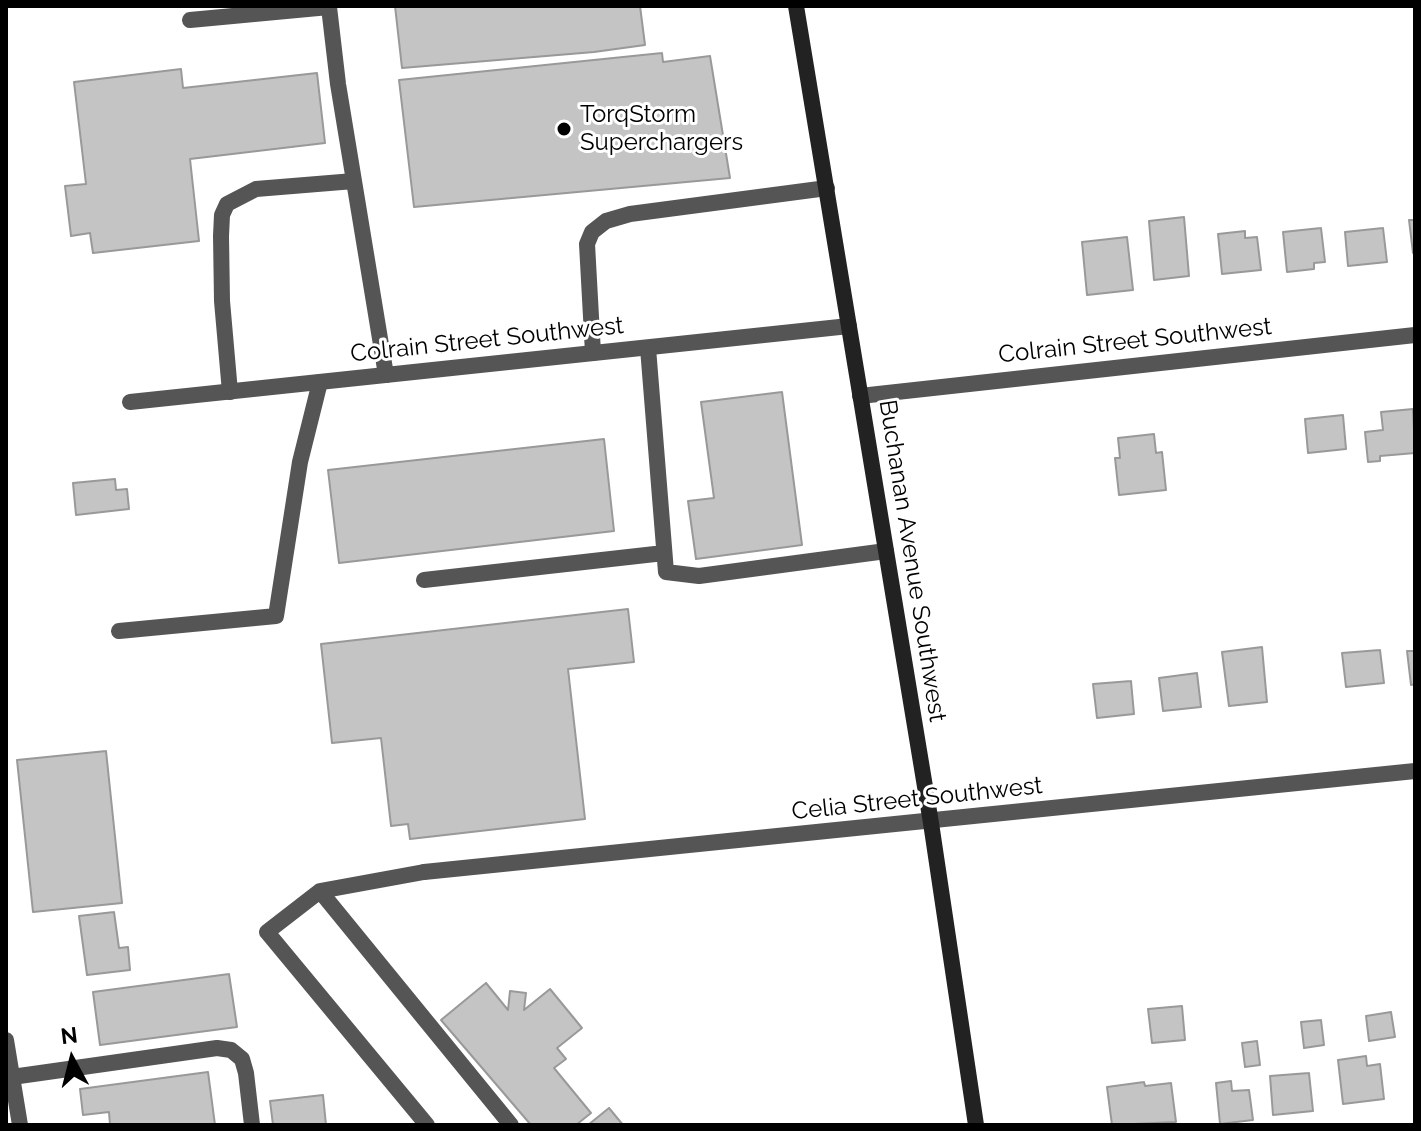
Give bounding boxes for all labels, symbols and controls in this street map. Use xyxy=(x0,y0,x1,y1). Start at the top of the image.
place label: TorqStorm Superchargers xyxy=(580,101,743,157)
marker: TorqStorm Superchargers xyxy=(555,120,573,138)
street label: Colrain Street Southwest xyxy=(349,311,625,369)
street label: Colrain Street Southwest xyxy=(997,312,1273,370)
street label: Buchanan Avenue Southwest xyxy=(872,398,952,724)
street label: Celia Street Southwest xyxy=(790,772,1044,826)
north arrow xyxy=(32,1019,112,1099)
text: N xyxy=(59,1021,79,1049)

